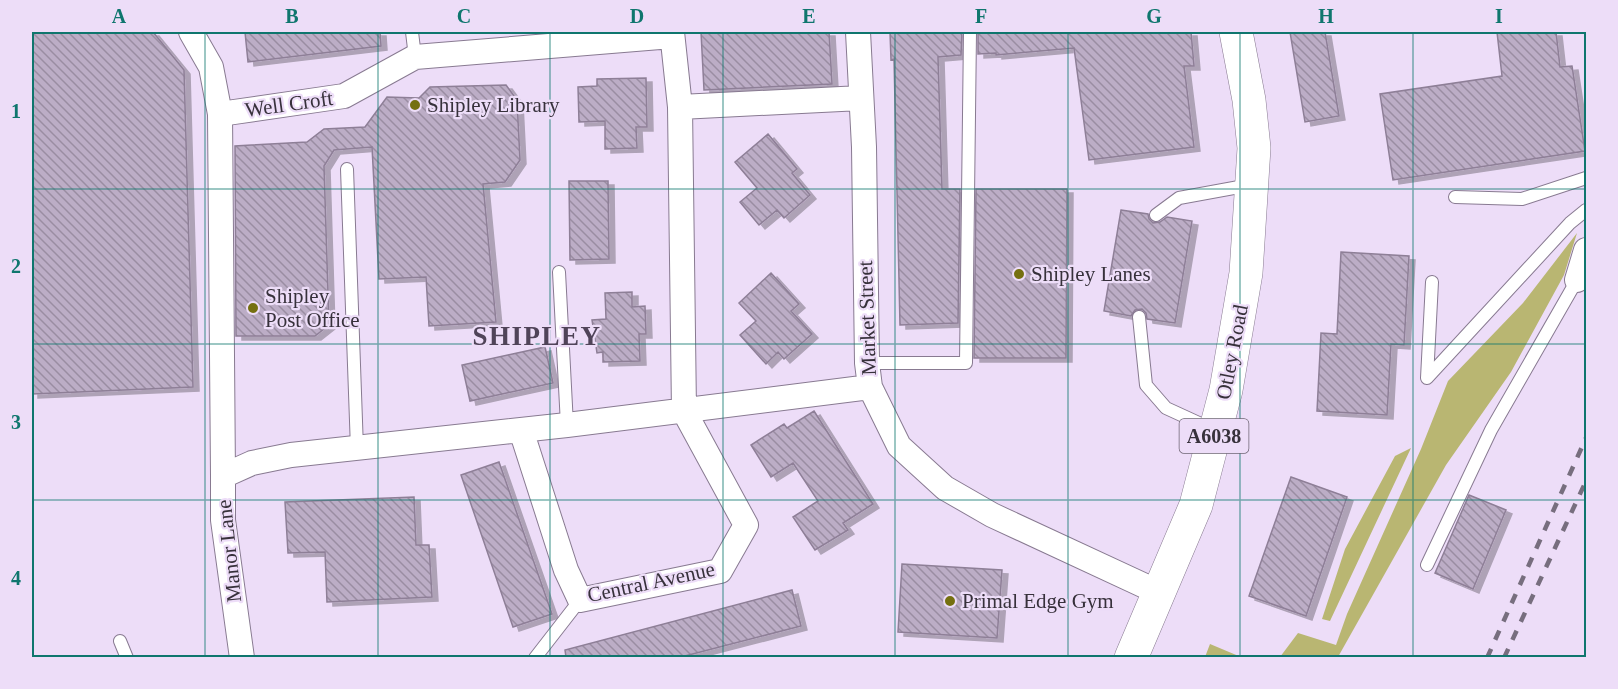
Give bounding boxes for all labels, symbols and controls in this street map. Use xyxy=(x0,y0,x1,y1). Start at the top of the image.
text: A xyxy=(112,5,127,27)
text: B xyxy=(285,5,299,27)
text: C xyxy=(457,5,471,27)
text: D xyxy=(630,5,644,27)
text: E xyxy=(802,5,816,27)
text: F xyxy=(975,5,987,27)
text: G xyxy=(1146,5,1162,27)
text: H xyxy=(1318,5,1334,27)
text: I xyxy=(1495,5,1503,27)
street label: Well Croft xyxy=(243,86,335,122)
place label: Shipley Library xyxy=(427,93,560,117)
marker: Shipley Library xyxy=(408,98,422,112)
text: 1 xyxy=(11,100,21,122)
text: 2 xyxy=(11,255,21,277)
street label: Market Street xyxy=(853,260,881,376)
place label: Shipley Lanes xyxy=(1031,262,1151,286)
marker: Shipley Lanes xyxy=(1012,267,1026,281)
place label: Shipley Post Office xyxy=(265,284,360,332)
marker: Shipley Post Office xyxy=(246,301,260,315)
street label: Otley Road xyxy=(1211,302,1253,402)
district label: SHIPLEY xyxy=(472,321,602,351)
text: 3 xyxy=(11,411,21,433)
road number: A6038 xyxy=(1180,419,1248,453)
street label: Manor Lane xyxy=(212,498,246,604)
street label: Central Avenue xyxy=(585,557,717,607)
text: 4 xyxy=(11,567,21,589)
place label: Primal Edge Gym xyxy=(962,589,1114,613)
marker: Primal Edge Gym xyxy=(943,594,957,608)

